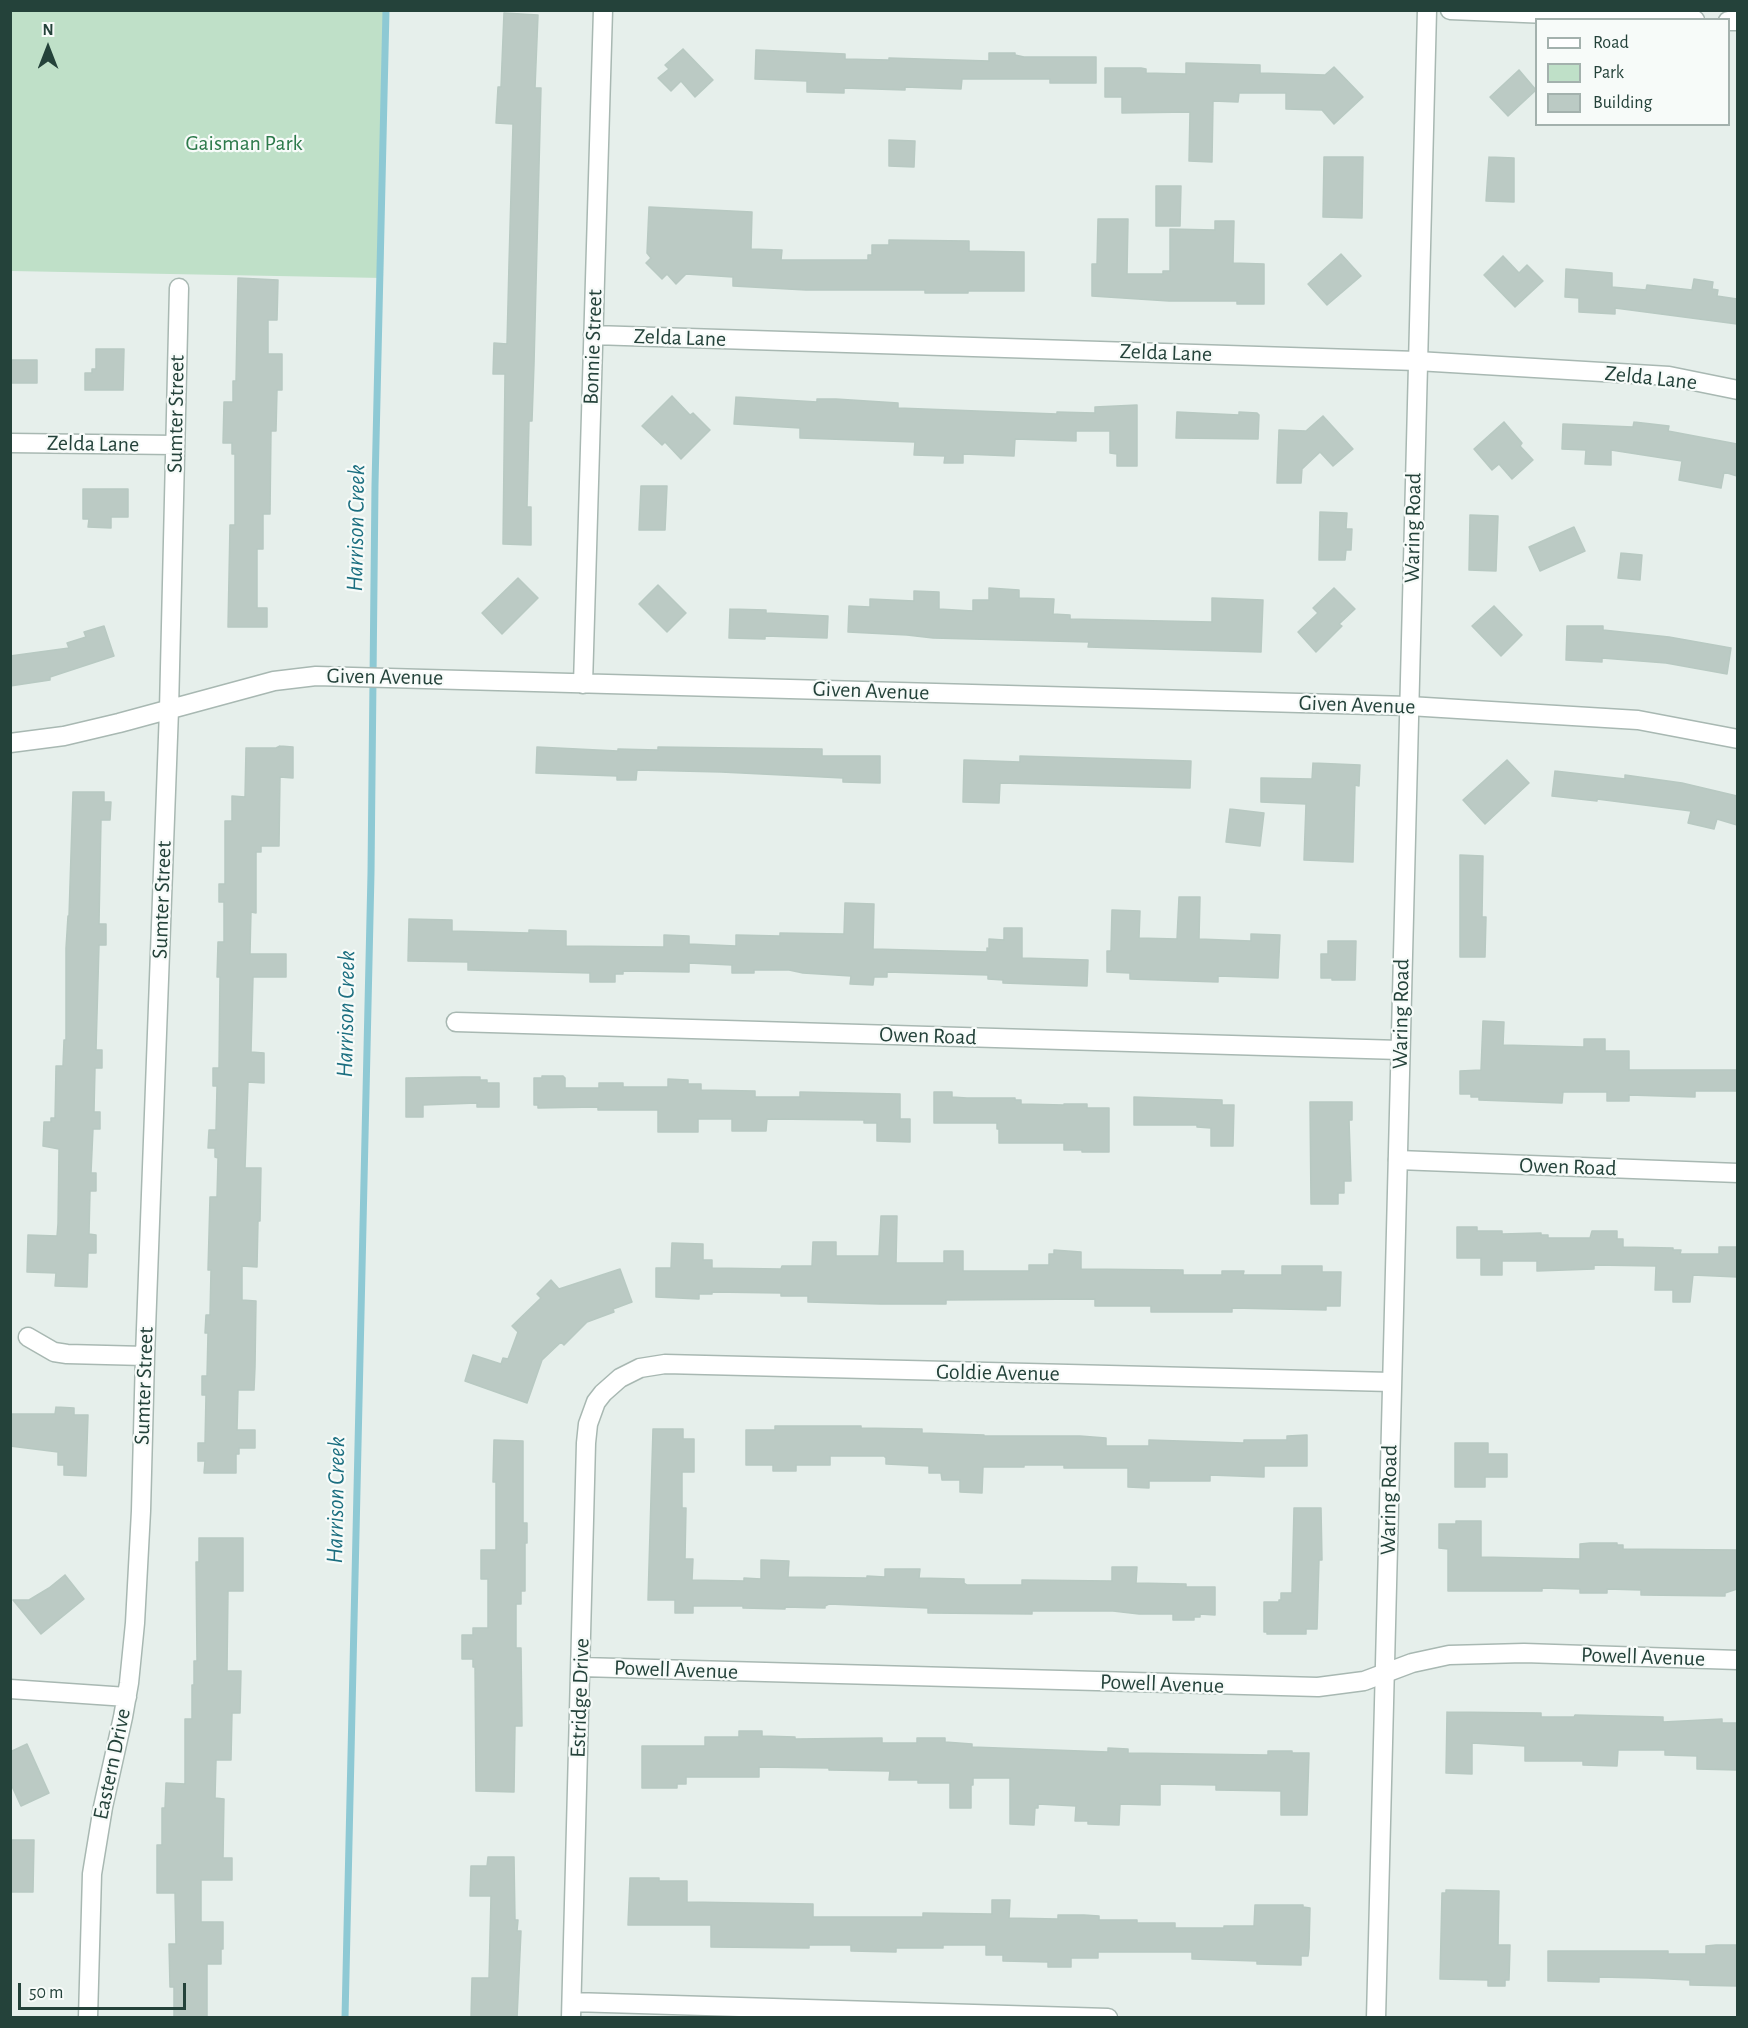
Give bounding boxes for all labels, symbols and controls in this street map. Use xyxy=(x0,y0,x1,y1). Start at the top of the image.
north arrow xyxy=(18,18,78,78)
legend xyxy=(1535,18,1730,126)
text: N xyxy=(42,22,54,38)
text: Road xyxy=(1593,34,1629,52)
text: Park xyxy=(1593,64,1624,82)
text: Building xyxy=(1593,94,1652,112)
park label: Gaisman Park xyxy=(185,130,303,156)
street label: Bonnie Street xyxy=(578,289,608,405)
street label: Zelda Lane xyxy=(633,323,727,353)
street label: Zelda Lane xyxy=(1119,338,1213,368)
street label: Sumter Street xyxy=(162,355,190,473)
street label: Zelda Lane xyxy=(1604,360,1698,396)
street label: Zelda Lane xyxy=(47,430,139,458)
water label: Harrison Creek xyxy=(340,464,372,592)
street label: Waring Road xyxy=(1399,473,1427,583)
street label: Given Avenue xyxy=(326,663,444,691)
street label: Given Avenue xyxy=(812,676,930,706)
street label: Given Avenue xyxy=(1298,690,1416,720)
street label: Sumter Street xyxy=(147,840,177,960)
water label: Harrison Creek xyxy=(330,950,362,1078)
street label: Waring Road xyxy=(1387,959,1415,1069)
street label: Owen Road xyxy=(879,1021,977,1051)
street label: Owen Road xyxy=(1519,1152,1617,1182)
street label: Sumter Street xyxy=(129,1326,159,1446)
street label: Goldie Avenue xyxy=(936,1359,1060,1387)
water label: Harrison Creek xyxy=(320,1436,352,1564)
street label: Waring Road xyxy=(1375,1445,1403,1555)
street label: Estridge Drive xyxy=(565,1638,595,1758)
street label: Powell Avenue xyxy=(1580,1642,1706,1672)
street label: Powell Avenue xyxy=(613,1655,739,1685)
street label: Powell Avenue xyxy=(1099,1669,1225,1699)
street label: Eastern Drive xyxy=(87,1706,137,1822)
scale bar xyxy=(21,1971,189,2009)
text: 50 m xyxy=(29,1984,63,2002)

